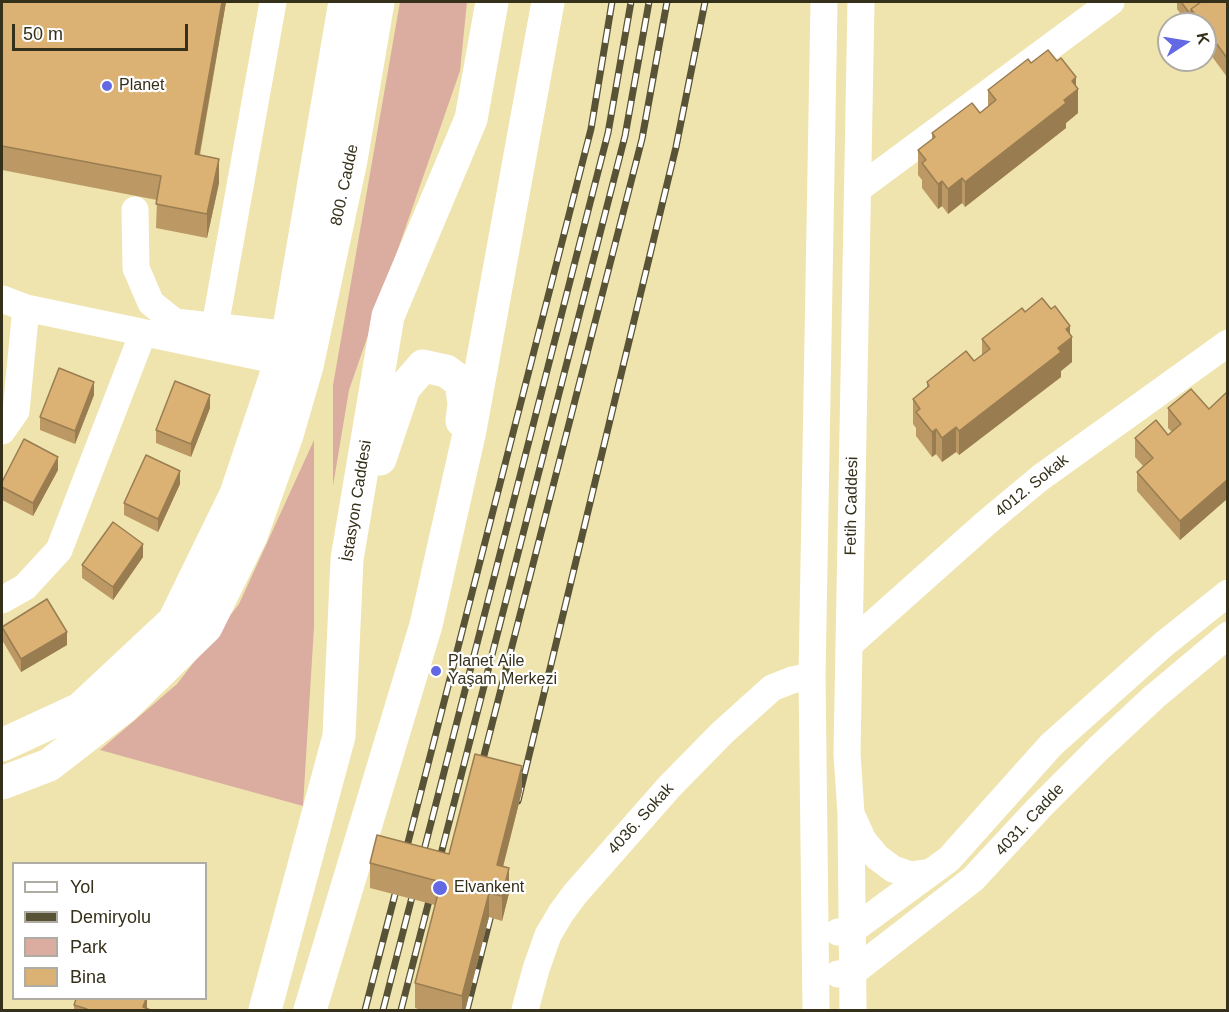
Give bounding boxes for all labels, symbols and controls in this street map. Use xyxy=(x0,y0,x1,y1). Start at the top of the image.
scale bar xyxy=(15,12,190,50)
north arrow xyxy=(1157,12,1217,72)
text: 50 m xyxy=(23,24,63,44)
text: K xyxy=(1194,31,1213,46)
place label: Planet xyxy=(119,76,164,96)
marker: Planet xyxy=(100,79,114,93)
street label: 800. Cadde xyxy=(327,143,363,227)
street label: İstasyon Caddesi xyxy=(338,439,376,563)
street label: 4012. Sokak xyxy=(991,451,1073,521)
street label: Fetih Caddesi xyxy=(842,456,862,556)
place label: Planet Aile Yaşam Merkezi xyxy=(448,652,557,690)
marker: Planet Aile Yaşam Merkezi xyxy=(429,664,443,678)
street label: 4036. Sokak xyxy=(604,780,678,858)
street label: 4031. Cadde xyxy=(992,780,1068,860)
legend xyxy=(12,862,207,1000)
text: Yol xyxy=(70,877,94,897)
place label: Elvankent xyxy=(454,878,524,898)
marker: Elvankent xyxy=(431,879,449,897)
text: Demiryolu xyxy=(70,907,151,927)
text: Park xyxy=(70,937,107,957)
text: Bina xyxy=(70,967,106,987)

